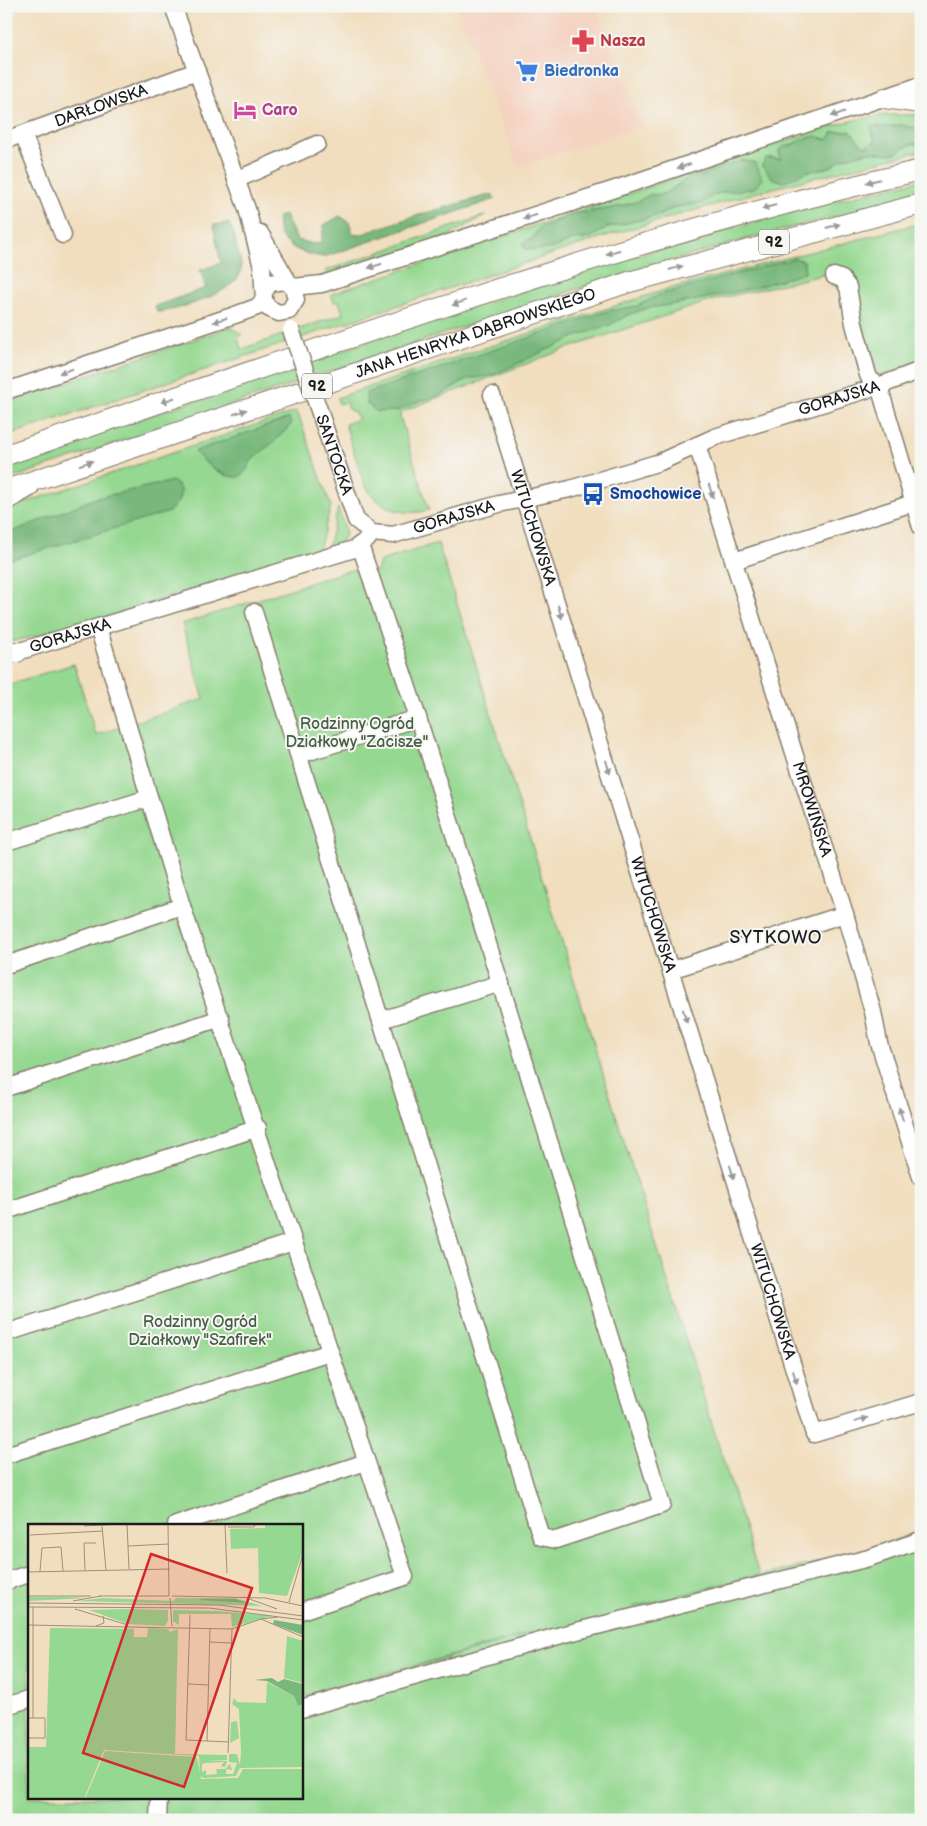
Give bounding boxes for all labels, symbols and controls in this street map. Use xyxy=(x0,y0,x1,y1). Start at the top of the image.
pharmacy icon: Nasza xyxy=(570,28,596,54)
place label: Nasza xyxy=(600,32,646,51)
supermarket icon: Biedronka xyxy=(514,58,540,84)
place label: Biedronka xyxy=(544,62,619,81)
street label: DARŁOWSKA xyxy=(52,80,150,131)
hotel icon: Caro xyxy=(232,97,258,123)
place label: Caro xyxy=(262,101,298,120)
one-way arrow xyxy=(831,111,846,118)
one-way arrow xyxy=(677,163,692,170)
one-way arrow xyxy=(866,177,881,185)
one-way arrow xyxy=(762,204,777,212)
one-way arrow xyxy=(522,213,537,221)
one-way arrow xyxy=(825,222,840,230)
road number: 92 xyxy=(759,230,789,254)
one-way arrow xyxy=(606,249,621,257)
one-way arrow xyxy=(368,263,383,271)
one-way arrow xyxy=(668,264,683,272)
street label: JANA HENRYKA DĄBROWSKIEGO xyxy=(353,284,598,382)
one-way arrow xyxy=(451,299,466,307)
one-way arrow xyxy=(212,316,227,324)
one-way arrow xyxy=(58,368,73,376)
road number: 92 xyxy=(302,374,332,398)
street label: GORAJSKA xyxy=(796,377,882,420)
one-way arrow xyxy=(161,397,176,404)
one-way arrow xyxy=(232,408,247,415)
street label: SANTOCKA xyxy=(312,412,356,498)
one-way arrow xyxy=(78,459,93,467)
street label: WITUCHOWSKA xyxy=(506,468,560,588)
bus stop icon: Smochowice xyxy=(580,481,606,507)
one-way arrow xyxy=(708,484,716,499)
place label: Smochowice xyxy=(610,485,701,504)
street label: GORAJSKA xyxy=(411,496,497,538)
one-way arrow xyxy=(556,605,564,620)
street label: GORAJSKA xyxy=(27,614,113,657)
park label: Rodzinny Ogród Działkowy "Zacisze" xyxy=(286,715,428,752)
street label: MROWIŃSKA xyxy=(788,759,836,859)
one-way arrow xyxy=(604,760,612,775)
street label: WITUCHOWSKA xyxy=(626,854,680,975)
district label: SYTKOWO xyxy=(729,927,823,948)
one-way arrow xyxy=(682,1009,690,1024)
one-way arrow xyxy=(897,1106,905,1121)
one-way arrow xyxy=(729,1164,737,1179)
street label: WITUCHOWSKA xyxy=(746,1241,800,1362)
park label: Rodzinny Ogród Działkowy "Szafirek" xyxy=(128,1313,272,1350)
one-way arrow xyxy=(792,1370,800,1385)
one-way arrow xyxy=(853,1416,868,1423)
inset map xyxy=(28,1524,302,1798)

